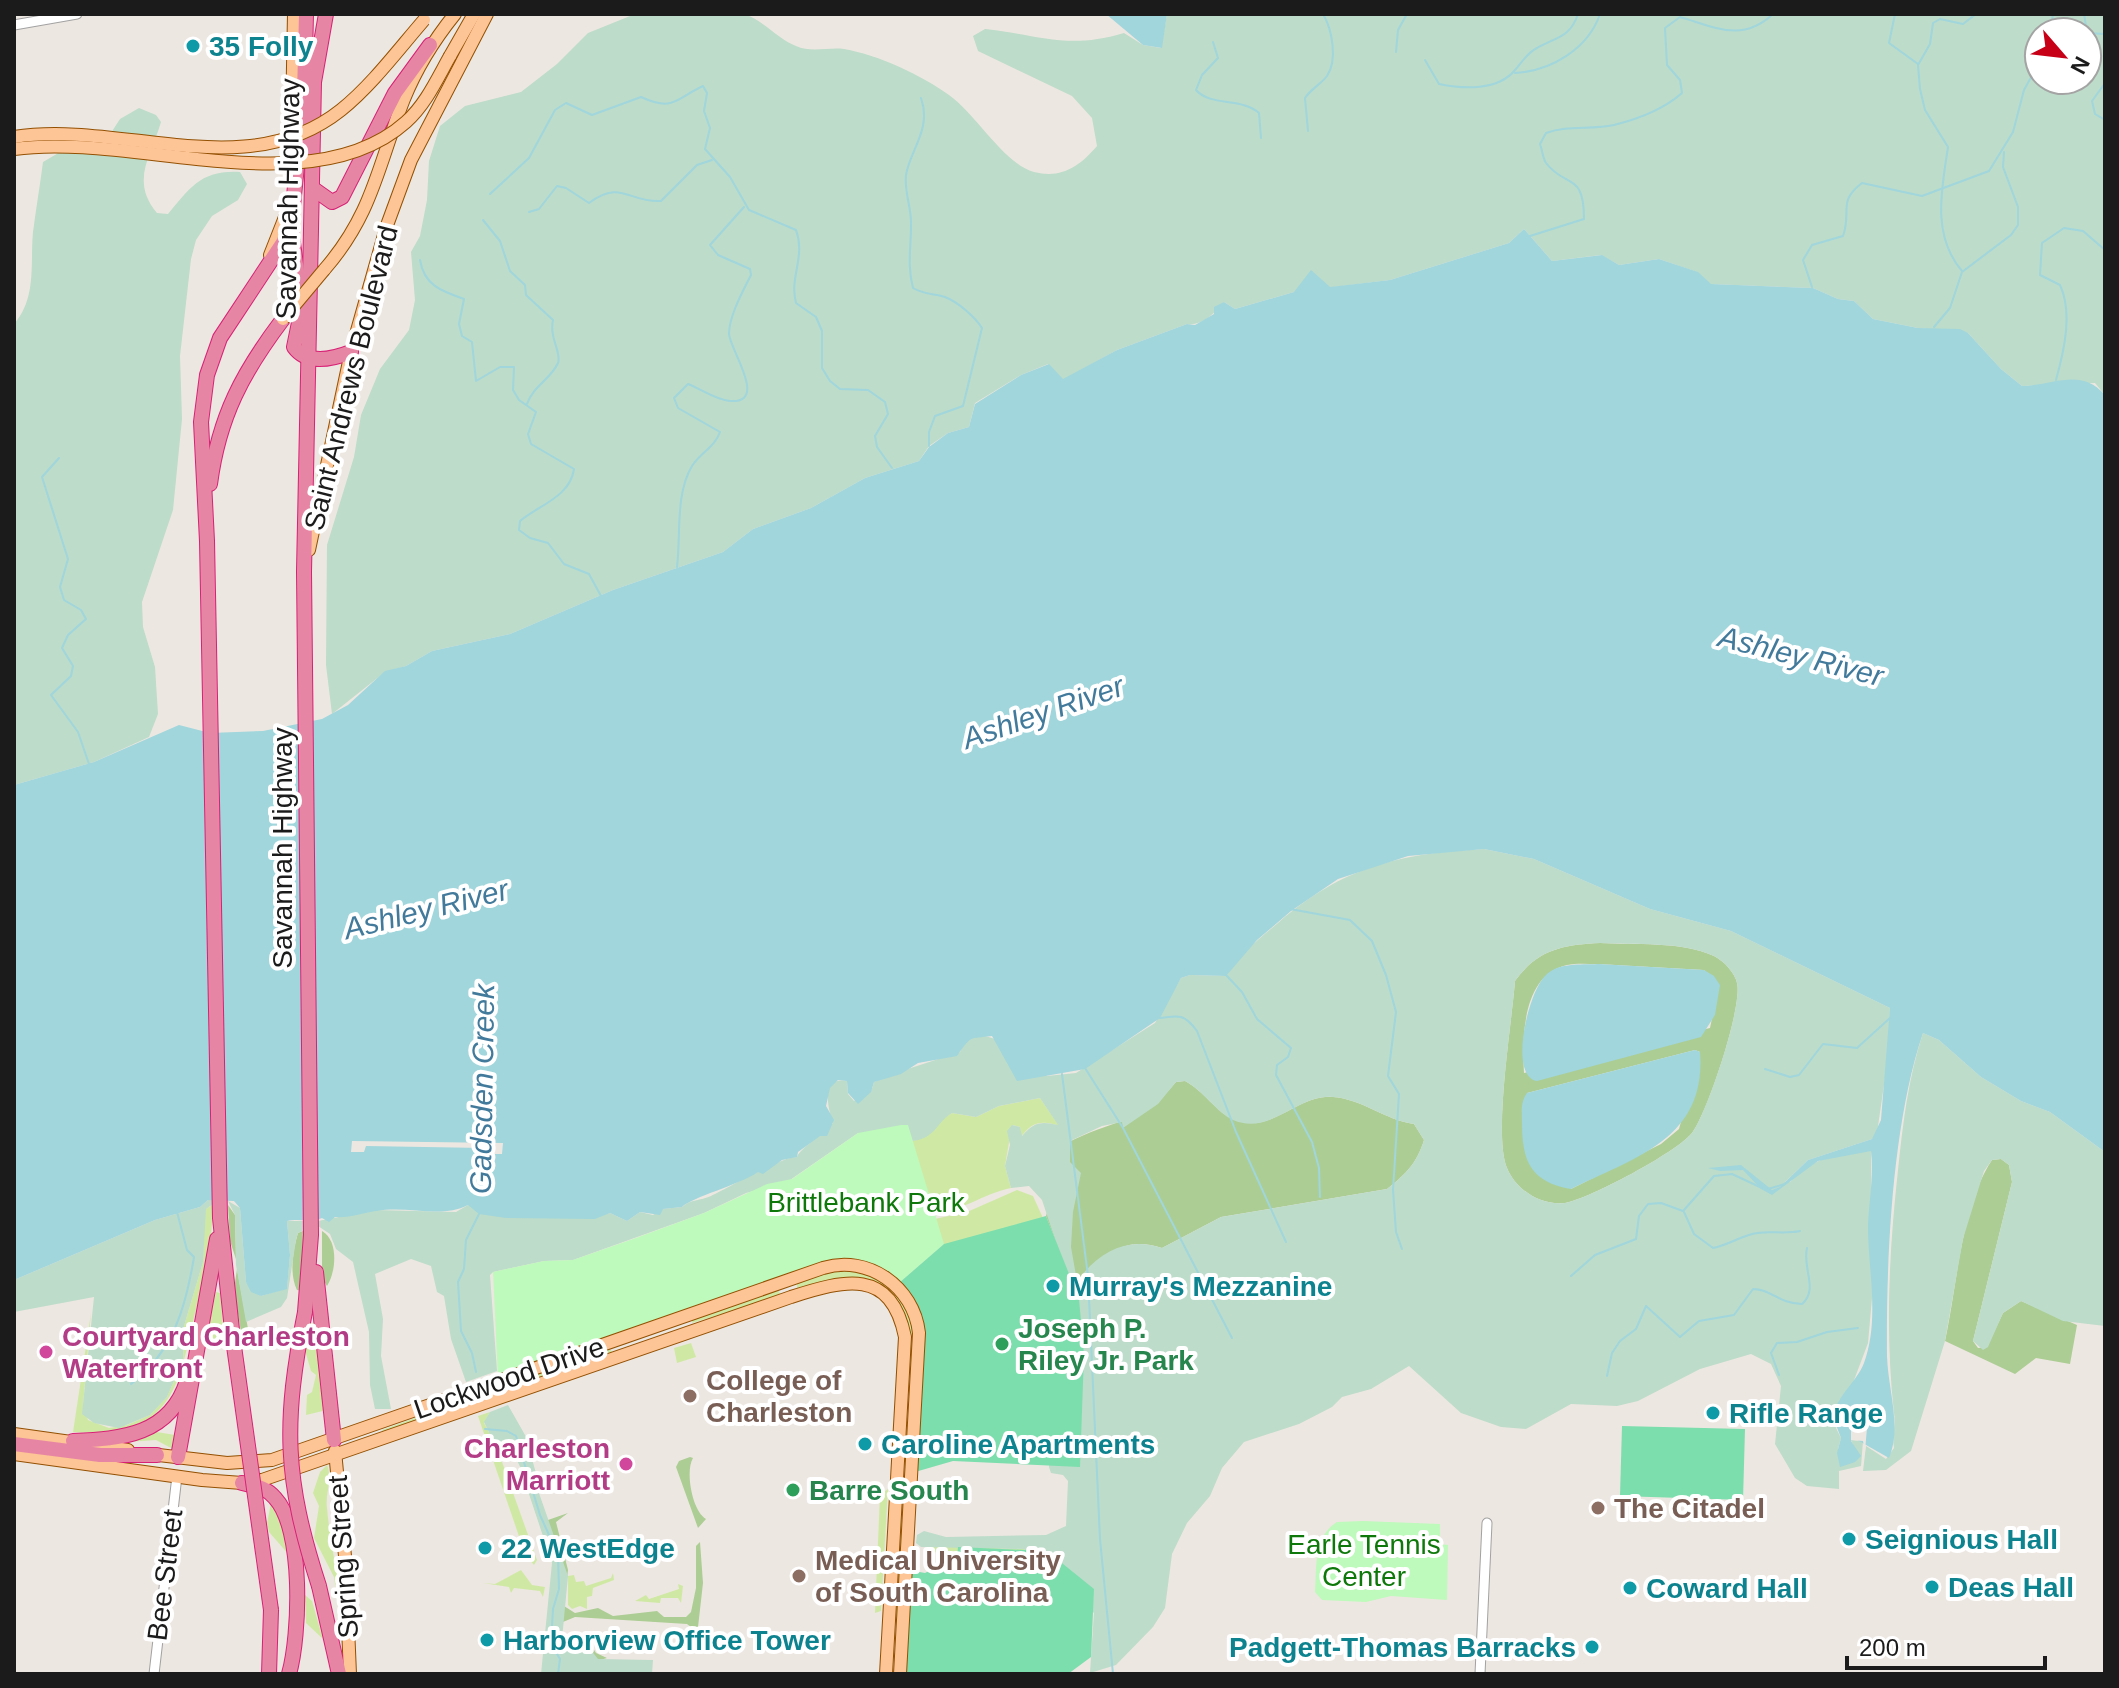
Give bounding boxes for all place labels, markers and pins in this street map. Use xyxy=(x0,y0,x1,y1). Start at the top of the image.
place label: 35 Folly xyxy=(209,31,314,62)
marker: 35 Folly xyxy=(184,37,202,55)
place label: Murray's Mezzanine xyxy=(1069,1271,1332,1302)
marker: Murray's Mezzanine xyxy=(1044,1277,1062,1295)
place label: Joseph P. Riley Jr. Park xyxy=(1018,1313,1194,1376)
place label: Courtyard Charleston Waterfront xyxy=(62,1321,350,1384)
marker: Joseph P. Riley Jr. Park xyxy=(993,1335,1011,1353)
marker: Courtyard Charleston Waterfront xyxy=(37,1343,55,1361)
place label: College of Charleston xyxy=(706,1365,852,1428)
marker: College of Charleston xyxy=(681,1387,699,1405)
place label: Rifle Range xyxy=(1729,1398,1883,1429)
marker: Rifle Range xyxy=(1704,1404,1722,1422)
place label: Caroline Apartments xyxy=(881,1429,1155,1460)
place label: Charleston Marriott xyxy=(464,1433,610,1496)
marker: Caroline Apartments xyxy=(856,1435,874,1453)
marker: Charleston Marriott xyxy=(617,1455,635,1473)
place label: Barre South xyxy=(809,1475,969,1506)
marker: Barre South xyxy=(784,1481,802,1499)
place label: The Citadel xyxy=(1614,1493,1765,1524)
marker: The Citadel xyxy=(1589,1499,1607,1517)
place label: Seignious Hall xyxy=(1865,1524,2058,1555)
marker: Seignious Hall xyxy=(1840,1530,1858,1548)
place label: 22 WestEdge xyxy=(501,1533,675,1564)
marker: 22 WestEdge xyxy=(476,1539,494,1557)
place label: Medical University of South Carolina xyxy=(815,1545,1061,1608)
marker: Medical University of South Carolina xyxy=(790,1567,808,1585)
place label: Deas Hall xyxy=(1948,1572,2074,1603)
place label: Coward Hall xyxy=(1646,1573,1808,1604)
marker: Deas Hall xyxy=(1923,1578,1941,1596)
marker: Coward Hall xyxy=(1621,1579,1639,1597)
place label: Harborview Office Tower xyxy=(503,1625,831,1656)
marker: Harborview Office Tower xyxy=(478,1631,496,1649)
place label: Padgett-Thomas Barracks xyxy=(1229,1632,1576,1663)
marker: Padgett-Thomas Barracks xyxy=(1583,1638,1601,1656)

